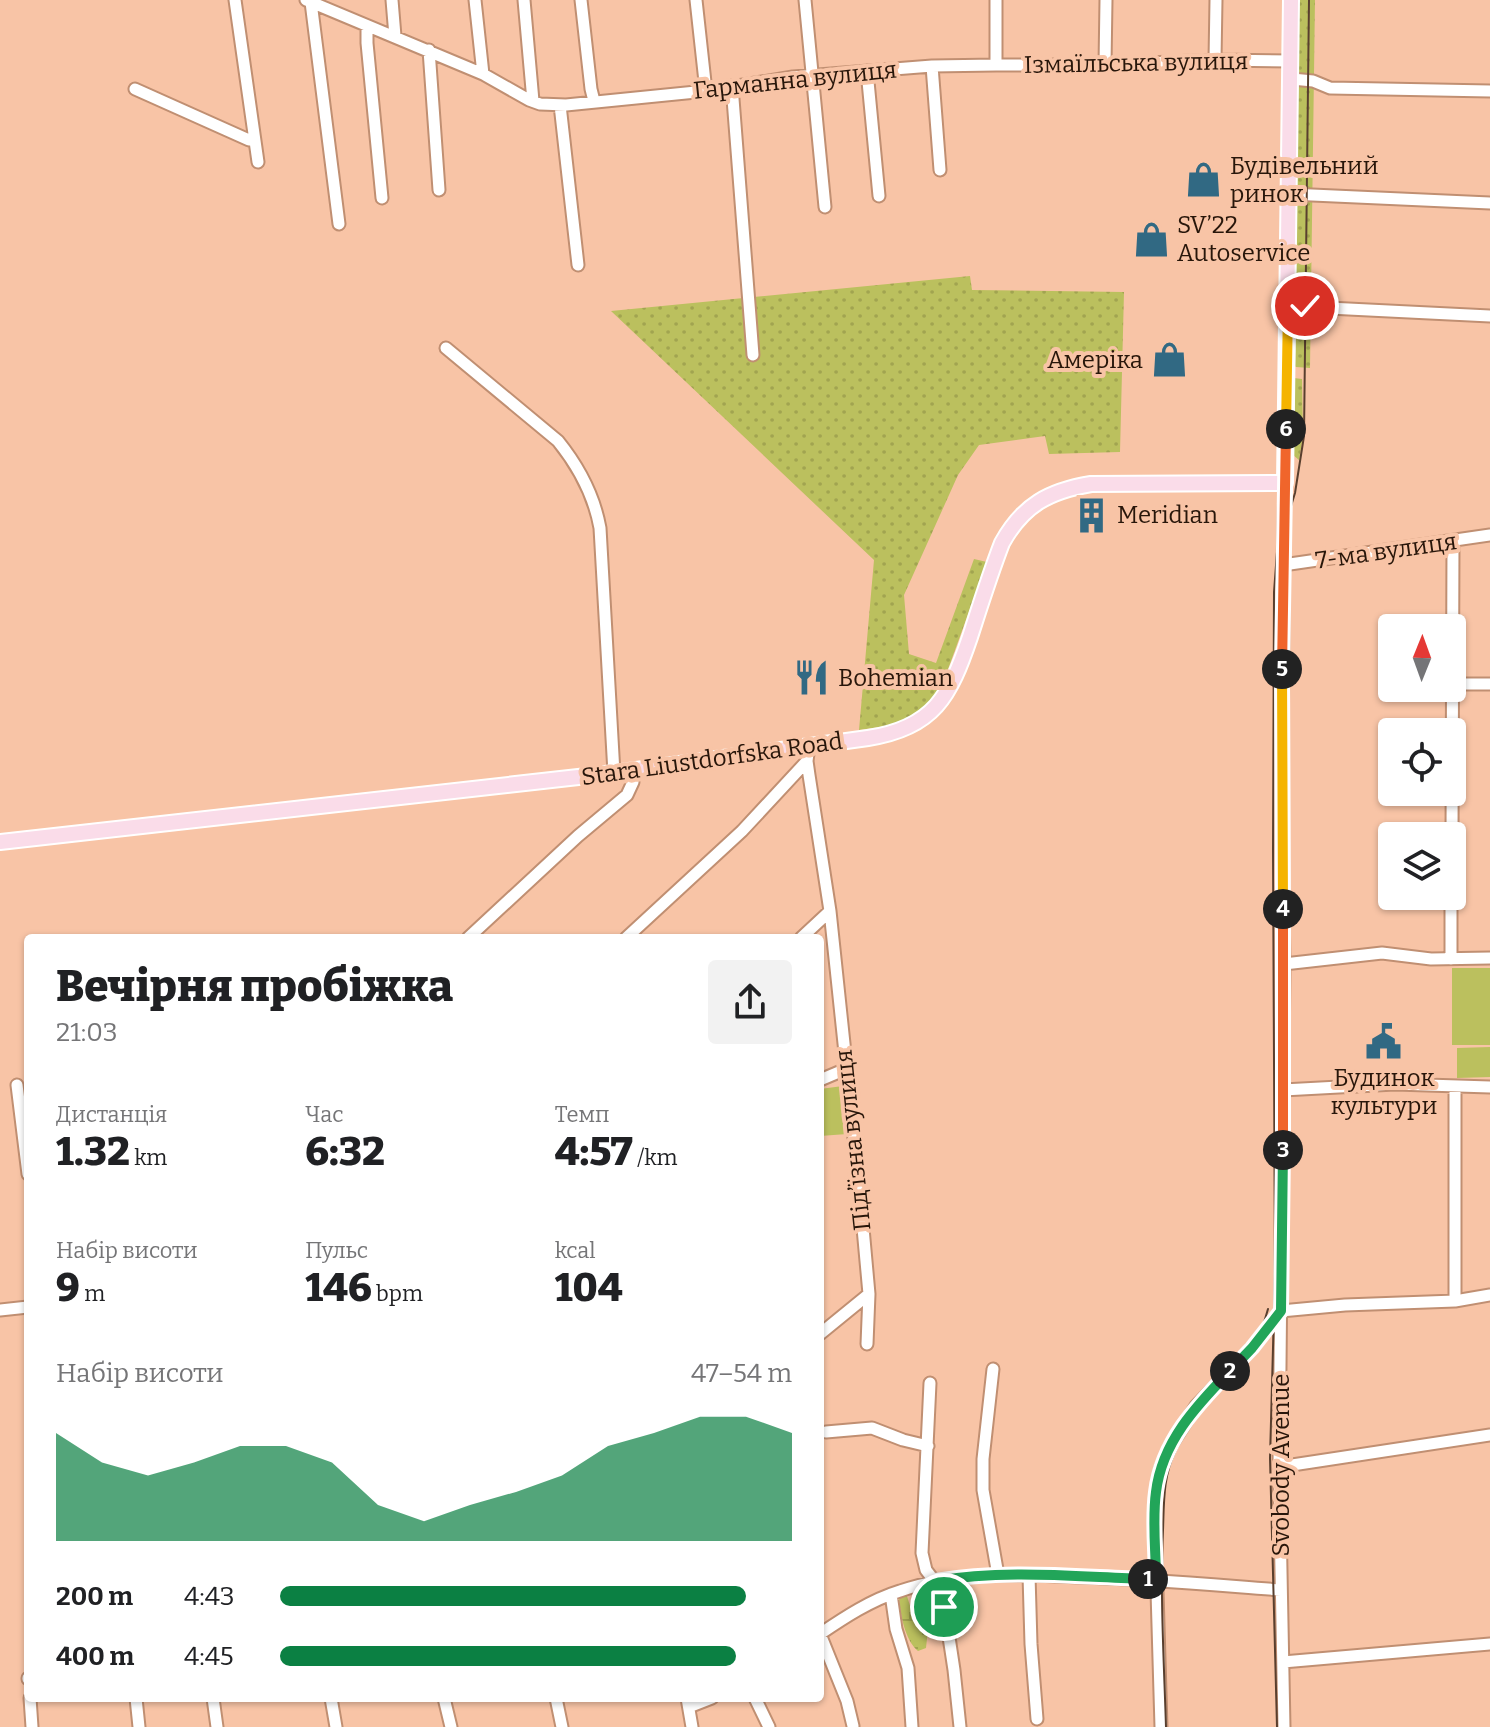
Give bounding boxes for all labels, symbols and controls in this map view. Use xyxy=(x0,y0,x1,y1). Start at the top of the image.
street label: Ізмаїльська вулиця xyxy=(1024,47,1248,79)
street label: Гарманна вулиця xyxy=(692,55,898,105)
place label: Будівельний ринок xyxy=(1230,152,1379,208)
shop icon: Будівельний ринок xyxy=(1185,161,1223,199)
place label: SV’22 Autoservice xyxy=(1177,211,1310,267)
shop icon: SV’22 Autoservice xyxy=(1132,220,1170,258)
pin xyxy=(1271,272,1339,340)
icon: check xyxy=(1283,284,1327,328)
shop icon: Амеріка xyxy=(1150,341,1188,379)
place label: Амеріка xyxy=(1047,346,1143,374)
pin: 6 xyxy=(1266,409,1306,449)
text: 6 xyxy=(1279,415,1293,442)
building icon: Meridian xyxy=(1072,496,1110,534)
place label: Meridian xyxy=(1117,501,1218,529)
street label: 7-ма вулиця xyxy=(1314,527,1458,575)
north arrow xyxy=(1378,614,1466,702)
map controls xyxy=(1378,614,1466,910)
pin: 5 xyxy=(1262,649,1302,689)
text: 5 xyxy=(1276,655,1288,682)
restaurant icon: Bohemian xyxy=(793,659,831,697)
place label: Bohemian xyxy=(838,664,953,692)
button: locate xyxy=(1378,718,1466,806)
street label: Stara Liustdorfska Road xyxy=(580,727,844,791)
button: layers xyxy=(1378,822,1466,910)
pin: 4 xyxy=(1263,889,1303,929)
text: 4 xyxy=(1276,895,1290,922)
text: Вечірня пробіжка xyxy=(56,960,453,1013)
button: share xyxy=(708,960,792,1044)
text: 21:03 xyxy=(56,1017,118,1048)
public building icon: Будинок культури xyxy=(1365,1022,1403,1060)
street label: Підʼїзна вулиця xyxy=(830,1048,876,1232)
place label: Будинок культури xyxy=(1331,1064,1437,1120)
text: Дистанція xyxy=(56,1101,167,1128)
text: Час xyxy=(305,1101,344,1128)
text: Темп xyxy=(555,1101,610,1128)
text: 1.32 xyxy=(56,1128,130,1176)
text: 6:32 xyxy=(305,1128,385,1176)
text: 4:57 xyxy=(555,1128,633,1176)
pin: 3 xyxy=(1263,1130,1303,1170)
text: 3 xyxy=(1277,1136,1289,1163)
text: km xyxy=(130,1144,167,1171)
text: /km xyxy=(633,1144,677,1171)
text: Набір висоти xyxy=(56,1237,198,1264)
text: Пульс xyxy=(305,1237,368,1264)
text: kcal xyxy=(555,1237,596,1264)
text: 9 xyxy=(56,1264,80,1312)
text: 146 xyxy=(305,1264,372,1312)
text: 104 xyxy=(555,1264,623,1312)
text: m xyxy=(80,1280,105,1307)
text: bpm xyxy=(372,1280,423,1307)
pin: 2 xyxy=(1210,1351,1250,1391)
text: 2 xyxy=(1224,1357,1236,1384)
text: Набір висоти xyxy=(56,1358,223,1389)
text: 47–54 m xyxy=(691,1358,792,1389)
street label: Svobody Avenue xyxy=(1267,1374,1295,1556)
pin: 1 xyxy=(1128,1559,1168,1599)
text: 1 xyxy=(1143,1565,1153,1592)
pin xyxy=(910,1573,978,1641)
text: 200 m xyxy=(56,1581,133,1612)
text: 4:43 xyxy=(184,1581,235,1612)
icon: arrive xyxy=(922,1585,966,1629)
text: 400 m xyxy=(56,1641,134,1672)
text: 4:45 xyxy=(184,1641,234,1672)

